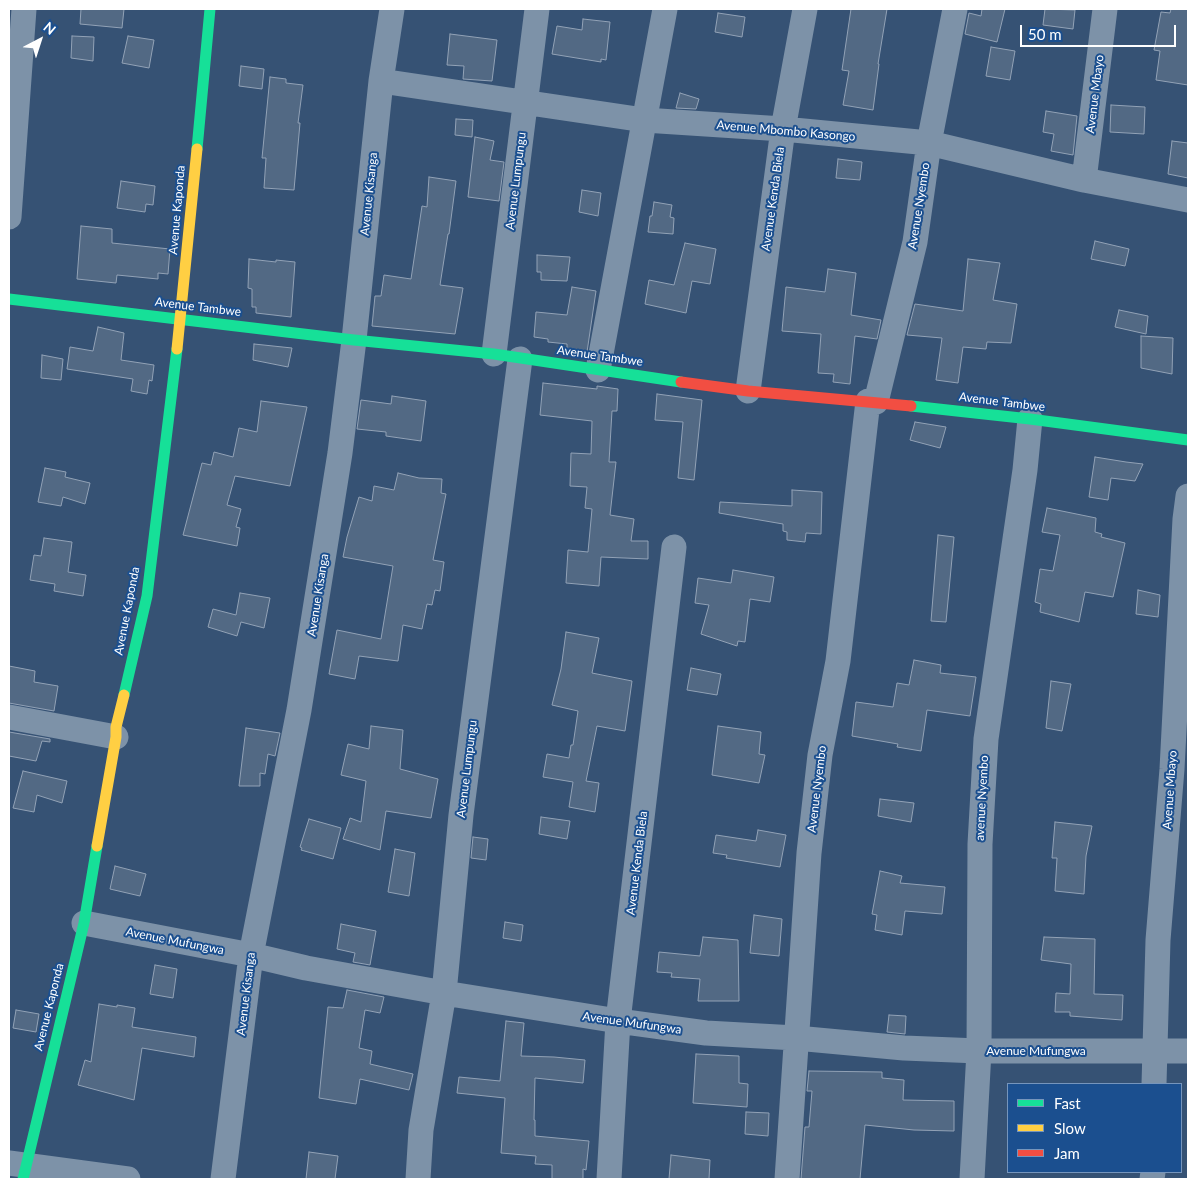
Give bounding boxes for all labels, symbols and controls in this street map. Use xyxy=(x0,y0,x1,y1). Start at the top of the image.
north arrow xyxy=(15,15,65,65)
scale bar xyxy=(1022,15,1178,47)
text: N xyxy=(40,18,60,38)
text: 50 m xyxy=(1028,25,1062,43)
street label: Avenue Mbayo xyxy=(1083,54,1107,134)
street label: Avenue Mbombo Kasongo xyxy=(716,118,856,144)
street label: Avenue Lumpungu xyxy=(503,131,529,231)
street label: Avenue Kenda Biela xyxy=(759,146,787,252)
street label: Avenue Kisanga xyxy=(357,152,381,236)
street label: Avenue Nyembo xyxy=(905,162,933,250)
street label: Avenue Kaponda xyxy=(166,165,188,255)
street label: Avenue Tambwe xyxy=(154,295,242,319)
street label: Avenue Tambwe xyxy=(556,343,644,369)
street label: Avenue Tambwe xyxy=(958,390,1046,414)
street label: Avenue Kisanga xyxy=(304,553,332,637)
street label: Avenue Kaponda xyxy=(111,566,143,656)
street label: Avenue Lumpungu xyxy=(454,719,480,819)
street label: Avenue Nyembo xyxy=(805,745,829,833)
street label: Avenue Mbayo xyxy=(1160,750,1180,830)
street label: avenue Nyembo xyxy=(973,755,991,841)
street label: Avenue Kenda Biela xyxy=(623,810,651,916)
street label: Avenue Mufungwa xyxy=(125,924,225,958)
street label: Avenue Kisanga xyxy=(234,952,258,1036)
street label: Avenue Kaponda xyxy=(31,962,67,1052)
street label: Avenue Mufungwa xyxy=(582,1009,682,1037)
street label: Avenue Mufungwa xyxy=(986,1044,1086,1058)
legend xyxy=(1007,1083,1182,1173)
text: Fast xyxy=(1054,1094,1081,1112)
text: Slow xyxy=(1054,1119,1086,1137)
text: Jam xyxy=(1054,1144,1080,1162)

